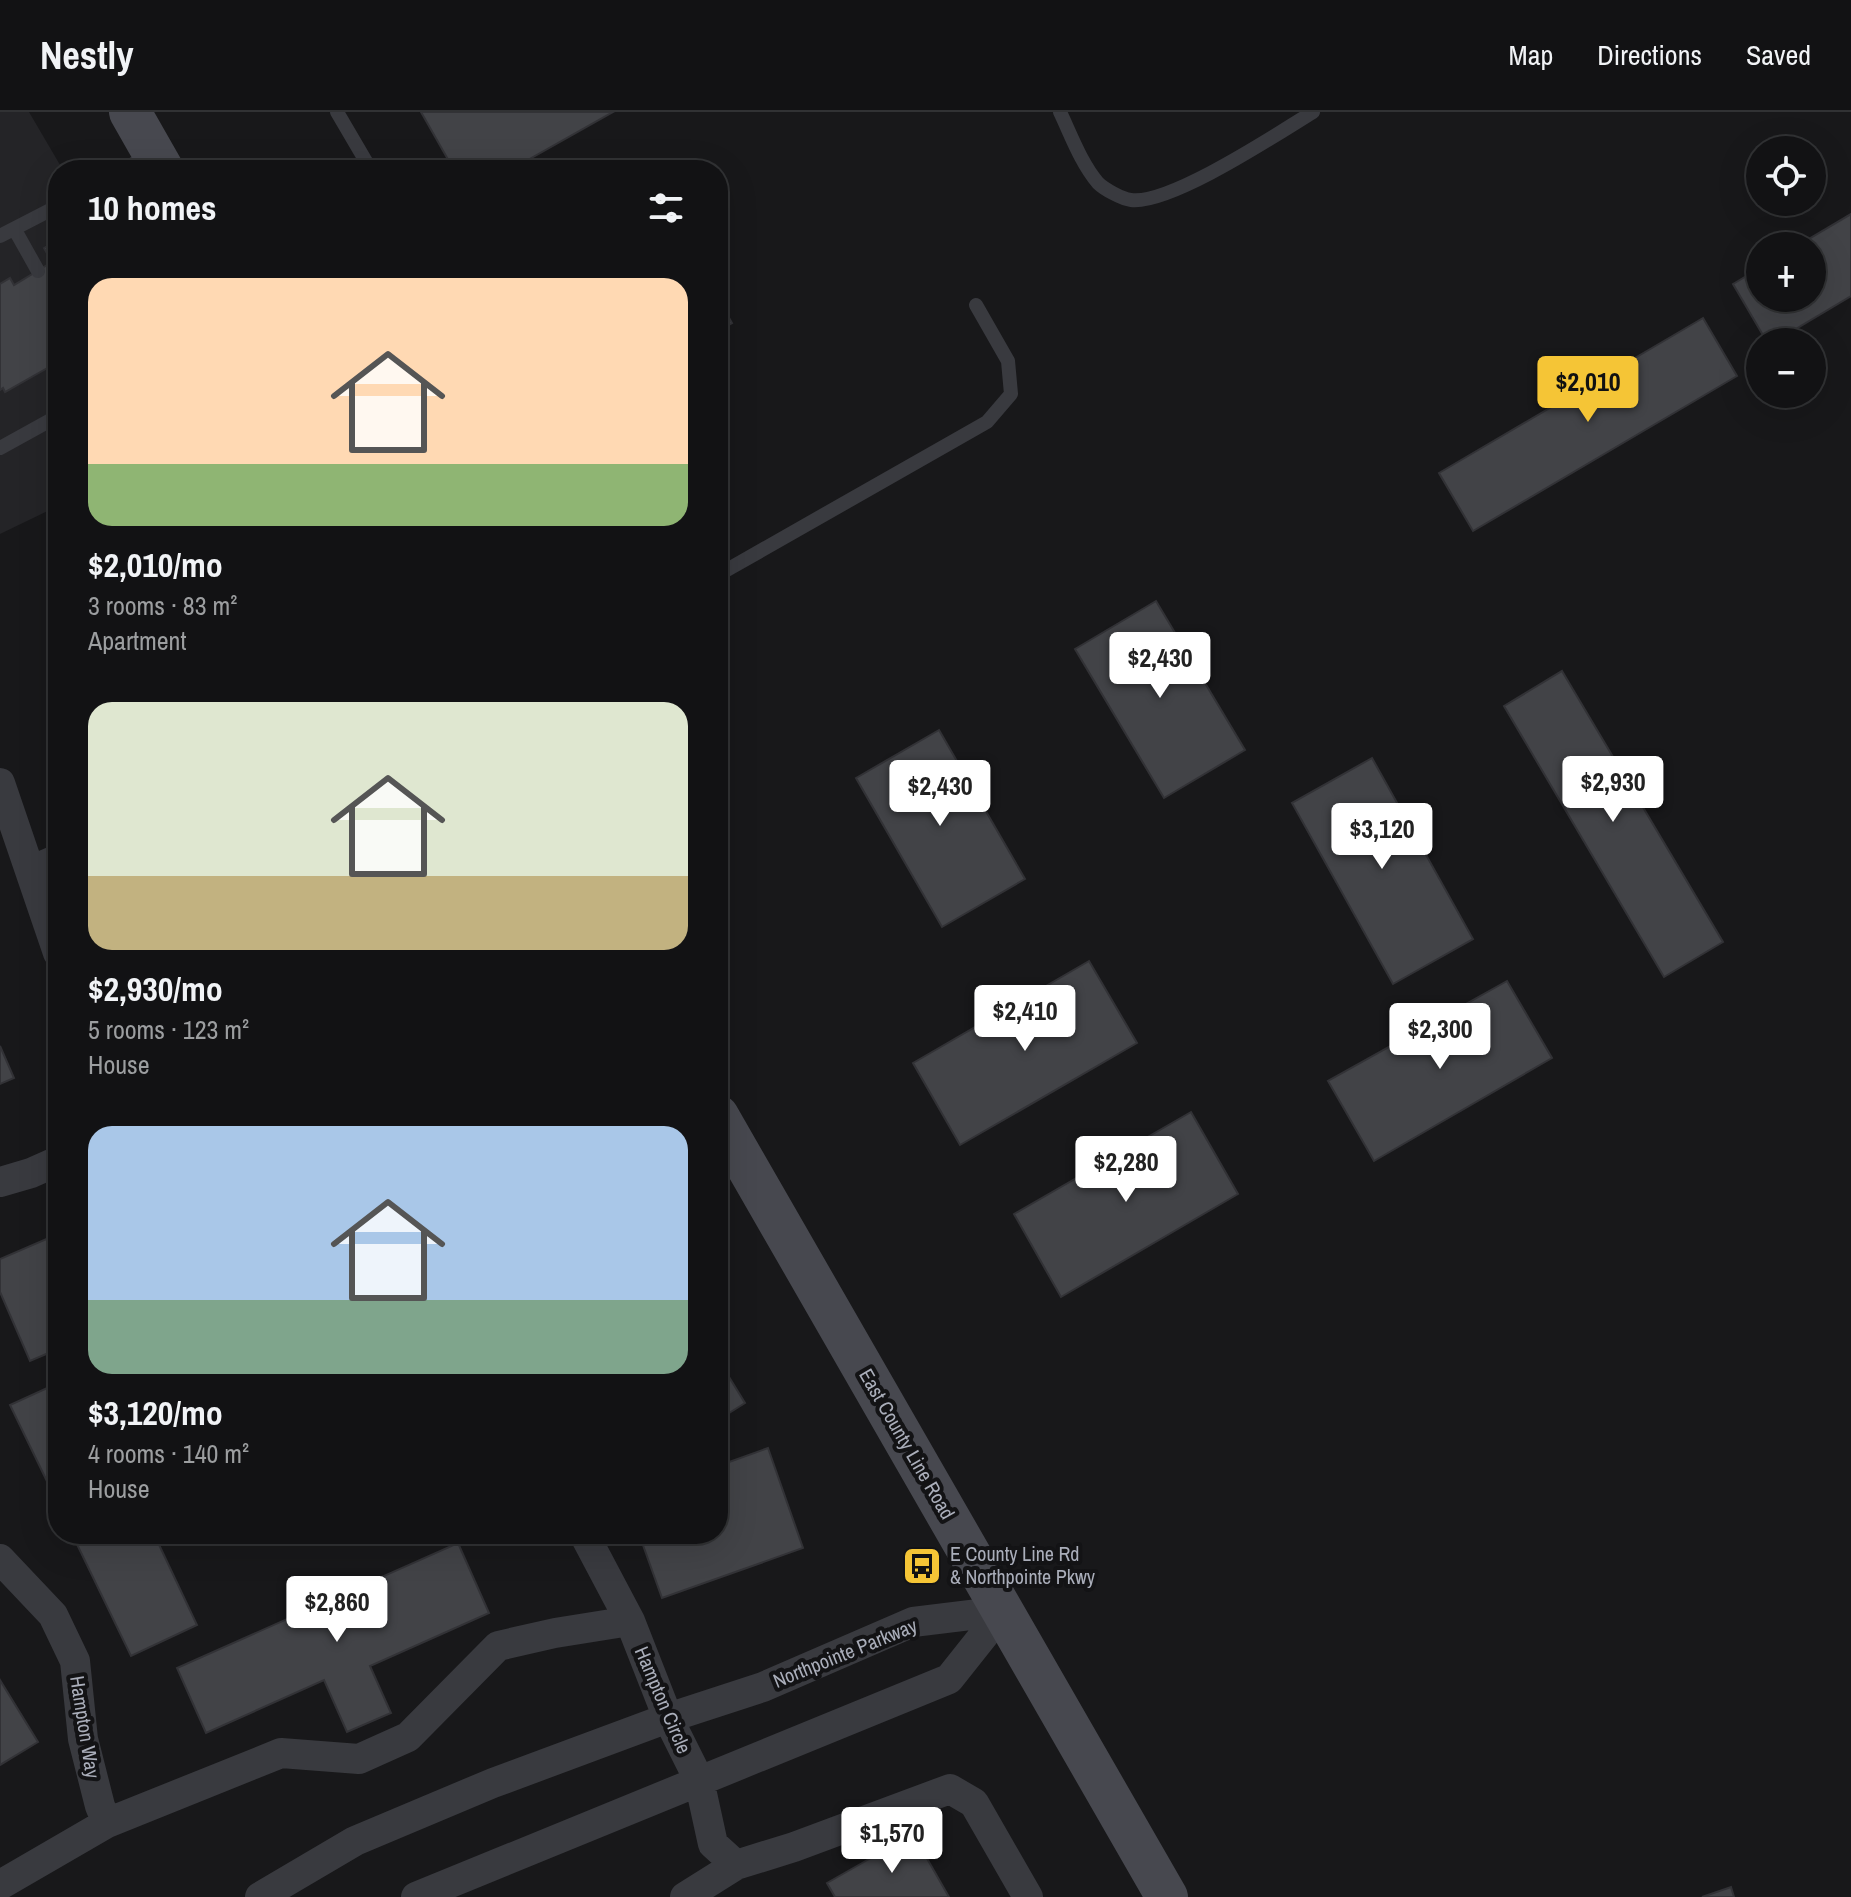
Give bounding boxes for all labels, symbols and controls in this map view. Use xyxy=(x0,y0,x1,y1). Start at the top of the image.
text: Nestly xyxy=(40,30,134,81)
text: Map xyxy=(1509,36,1553,74)
text: Directions xyxy=(1597,36,1702,74)
text: Saved xyxy=(1746,36,1811,74)
map controls xyxy=(1746,136,1826,408)
button: locate xyxy=(1746,136,1826,216)
text: 10 homes xyxy=(88,185,217,231)
icon: filters xyxy=(644,186,688,230)
button: + xyxy=(1746,232,1826,312)
button: − xyxy=(1746,328,1826,408)
icon: home xyxy=(316,330,460,474)
pin: $2,010 xyxy=(1523,356,1653,424)
text: $2,010 xyxy=(1555,364,1621,399)
text: $2,010/mo xyxy=(88,542,223,588)
text: 3 rooms · 83 m² xyxy=(88,588,237,623)
text: Apartment xyxy=(88,623,186,658)
pin: $2,430 xyxy=(1095,632,1225,700)
text: $2,430 xyxy=(1127,640,1193,675)
icon: home xyxy=(316,754,460,898)
pin: $2,930 xyxy=(1548,756,1678,824)
pin: $2,430 xyxy=(875,760,1005,828)
text: $2,930 xyxy=(1580,764,1646,799)
text: $2,430 xyxy=(907,768,973,803)
pin: $3,120 xyxy=(1317,803,1447,871)
text: $3,120 xyxy=(1349,811,1415,846)
text: $2,930/mo xyxy=(88,966,223,1012)
pin: $2,410 xyxy=(960,985,1090,1053)
text: $2,410 xyxy=(992,993,1058,1028)
pin: $2,300 xyxy=(1375,1003,1505,1071)
text: $2,300 xyxy=(1407,1011,1473,1046)
text: 5 rooms · 123 m² xyxy=(88,1012,249,1047)
text: House xyxy=(88,1047,150,1082)
pin: $2,280 xyxy=(1061,1136,1191,1204)
text: $2,280 xyxy=(1093,1144,1159,1179)
icon: home xyxy=(316,1178,460,1322)
street label: East County Line Road xyxy=(853,1364,962,1524)
text: $3,120/mo xyxy=(88,1390,223,1436)
text: 4 rooms · 140 m² xyxy=(88,1436,249,1471)
text: House xyxy=(88,1471,150,1506)
place label: E County Line Rd & Northpointe Pkwy xyxy=(950,1540,1096,1590)
bus stop icon: E County Line Rd & Northpointe Pkwy xyxy=(901,1545,943,1587)
pin: $2,860 xyxy=(272,1576,402,1644)
text: $2,860 xyxy=(304,1584,370,1619)
street label: Northpointe Parkway xyxy=(769,1611,922,1694)
street label: Hampton Circle xyxy=(629,1642,698,1758)
street label: Hampton Way xyxy=(64,1674,107,1781)
pin: $1,570 xyxy=(827,1807,957,1875)
text: $1,570 xyxy=(859,1815,925,1850)

